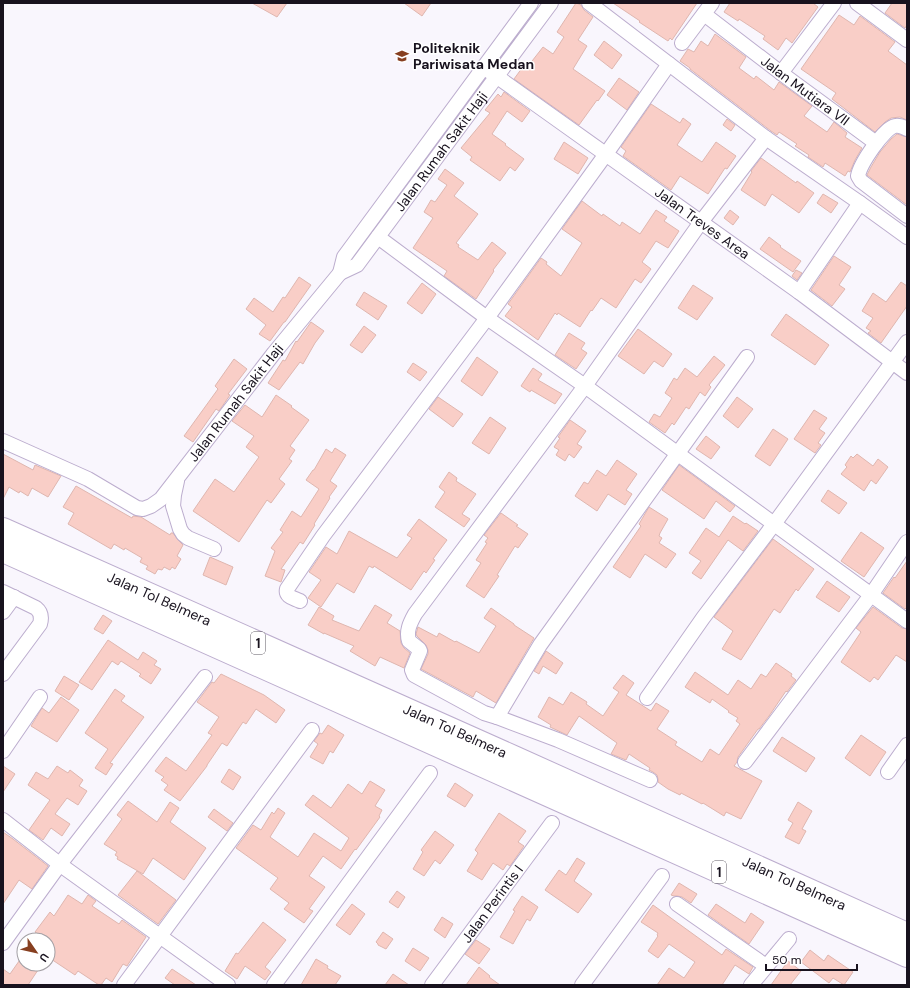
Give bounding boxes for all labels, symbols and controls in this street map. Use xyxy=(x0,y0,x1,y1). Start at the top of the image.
place label: Politeknik Pariwisata Medan xyxy=(413,39,534,73)
school or university icon: Politeknik Pariwisata Medan xyxy=(394,48,410,64)
street label: Jalan Mutiara VII xyxy=(757,52,853,129)
street label: Jalan Rumah Sakit Haji xyxy=(391,88,491,215)
street label: Jalan Treves Area xyxy=(651,183,753,263)
street label: Jalan Rumah Sakit Haji xyxy=(184,340,287,465)
street label: Jalan Tol Belmera xyxy=(104,568,214,630)
road number: 1 xyxy=(251,632,265,654)
street label: Jalan Tol Belmera xyxy=(400,700,510,762)
street label: Jalan Tol Belmera xyxy=(740,852,849,914)
street label: Jalan Perintis I xyxy=(457,861,527,946)
road number: 1 xyxy=(712,861,726,883)
north arrow xyxy=(16,932,56,972)
scale bar xyxy=(766,946,857,972)
text: U xyxy=(36,951,52,965)
text: 50 m xyxy=(772,952,801,968)

